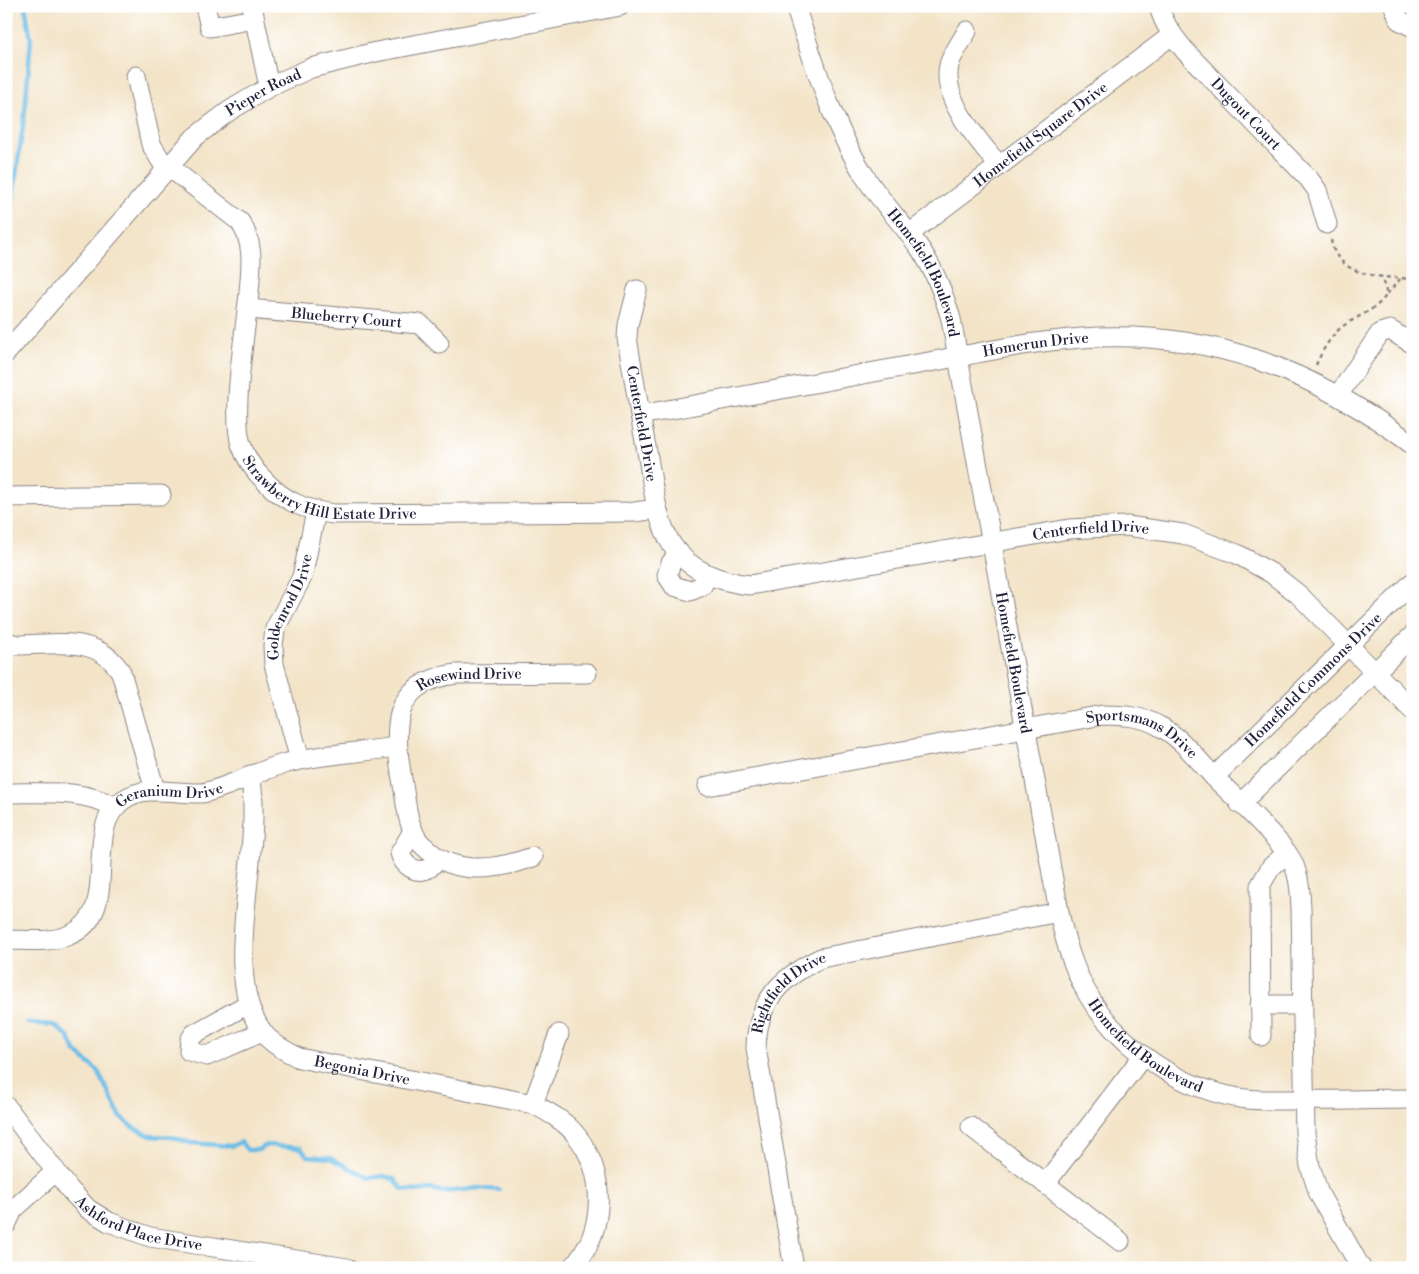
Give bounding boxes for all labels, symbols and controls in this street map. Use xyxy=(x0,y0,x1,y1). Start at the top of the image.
street label: Pieper Road xyxy=(222,64,305,120)
street label: Dugout Court xyxy=(1207,74,1286,154)
street label: Homefield Square Drive xyxy=(970,78,1111,191)
street label: Homefield Boulevard xyxy=(883,205,964,339)
street label: Blueberry Court xyxy=(290,303,403,332)
street label: Homerun Drive xyxy=(981,328,1089,361)
street label: Centerfield Drive xyxy=(622,364,661,483)
street label: Strawberry Hill Estate Drive xyxy=(238,452,417,524)
street label: Centerfield Drive xyxy=(1031,516,1151,545)
street label: Goldenrod Drive xyxy=(263,552,316,661)
street label: Homefield Boulevard xyxy=(991,590,1036,735)
street label: Homefield Commons Drive xyxy=(1241,608,1386,751)
street label: Rosewind Drive xyxy=(413,664,522,695)
street label: Sportsmans Drive xyxy=(1084,705,1202,762)
street label: Geranium Drive xyxy=(111,778,226,812)
street label: Rightfield Drive xyxy=(748,948,827,1035)
street label: Homefield Boulevard xyxy=(1084,995,1206,1097)
street label: Begonia Drive xyxy=(312,1052,412,1089)
street label: Ashford Place Drive xyxy=(70,1191,204,1255)

